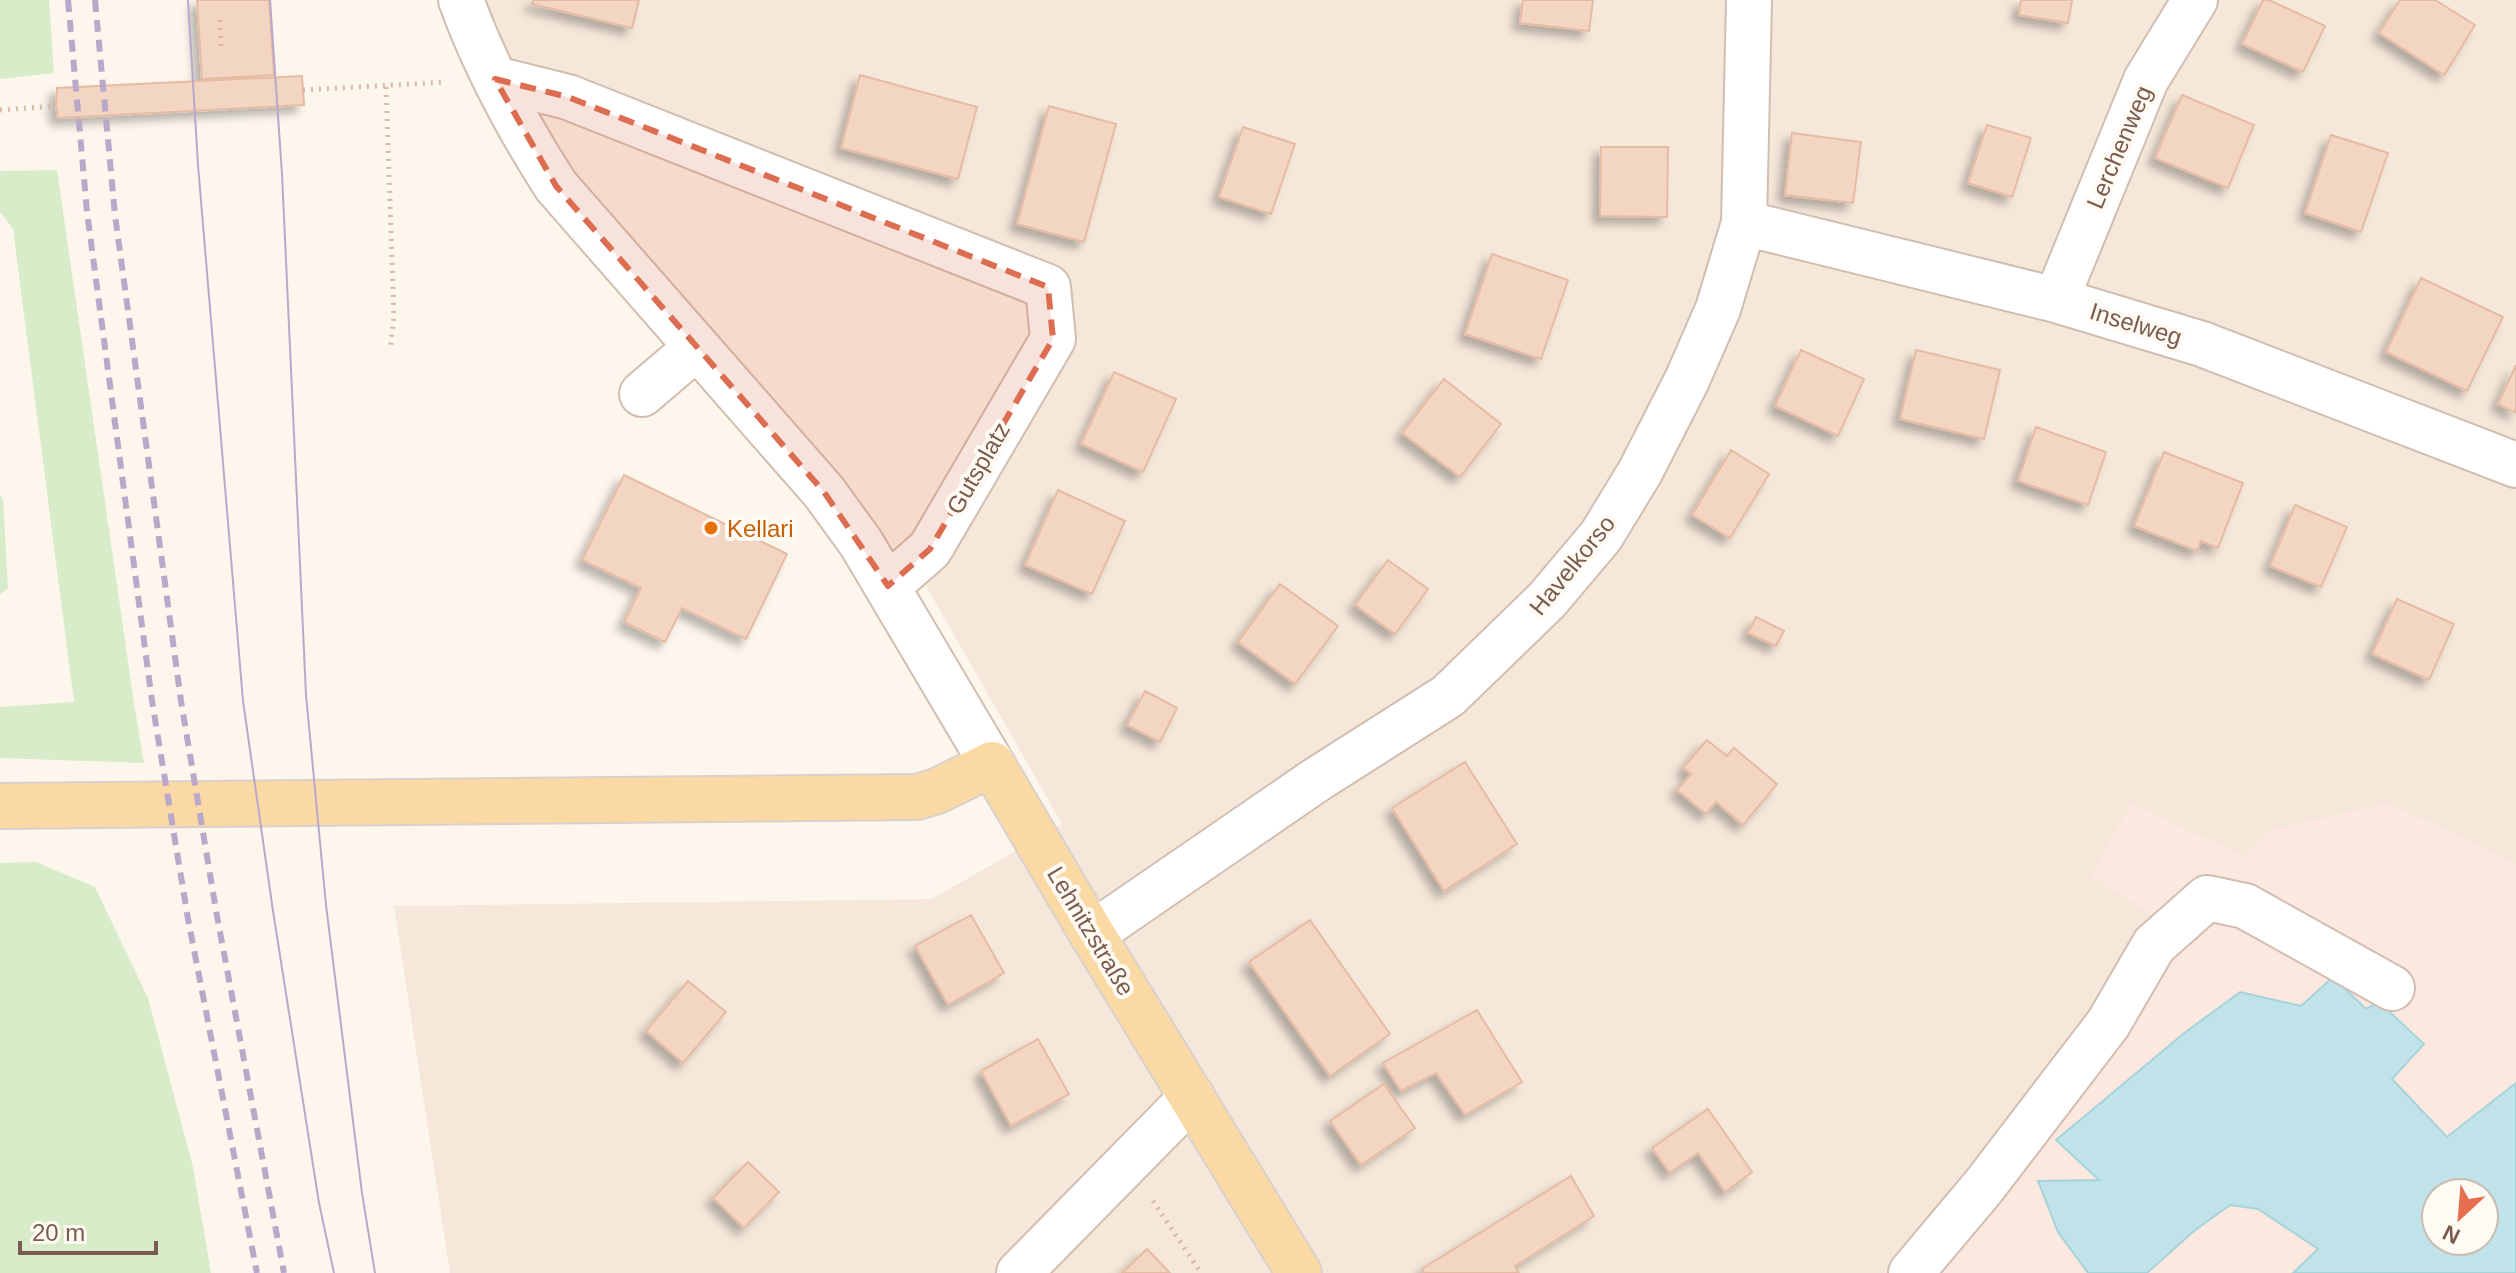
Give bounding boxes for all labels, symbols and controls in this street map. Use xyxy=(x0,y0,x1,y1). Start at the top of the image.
street label: Lerchenweg xyxy=(2081,82,2157,212)
street label: Inselweg xyxy=(2087,297,2185,351)
street label: Gutsplatz xyxy=(941,417,1015,519)
street label: Havelkorso xyxy=(1524,510,1620,620)
place label: Kellari xyxy=(727,515,794,542)
marker: Kellari xyxy=(702,519,720,537)
street label: Lehnitzstraße xyxy=(1042,862,1140,1000)
north arrow xyxy=(2420,1177,2500,1257)
scale bar xyxy=(20,1205,156,1255)
text: 20 m xyxy=(32,1219,85,1246)
text: N xyxy=(2439,1220,2464,1249)

